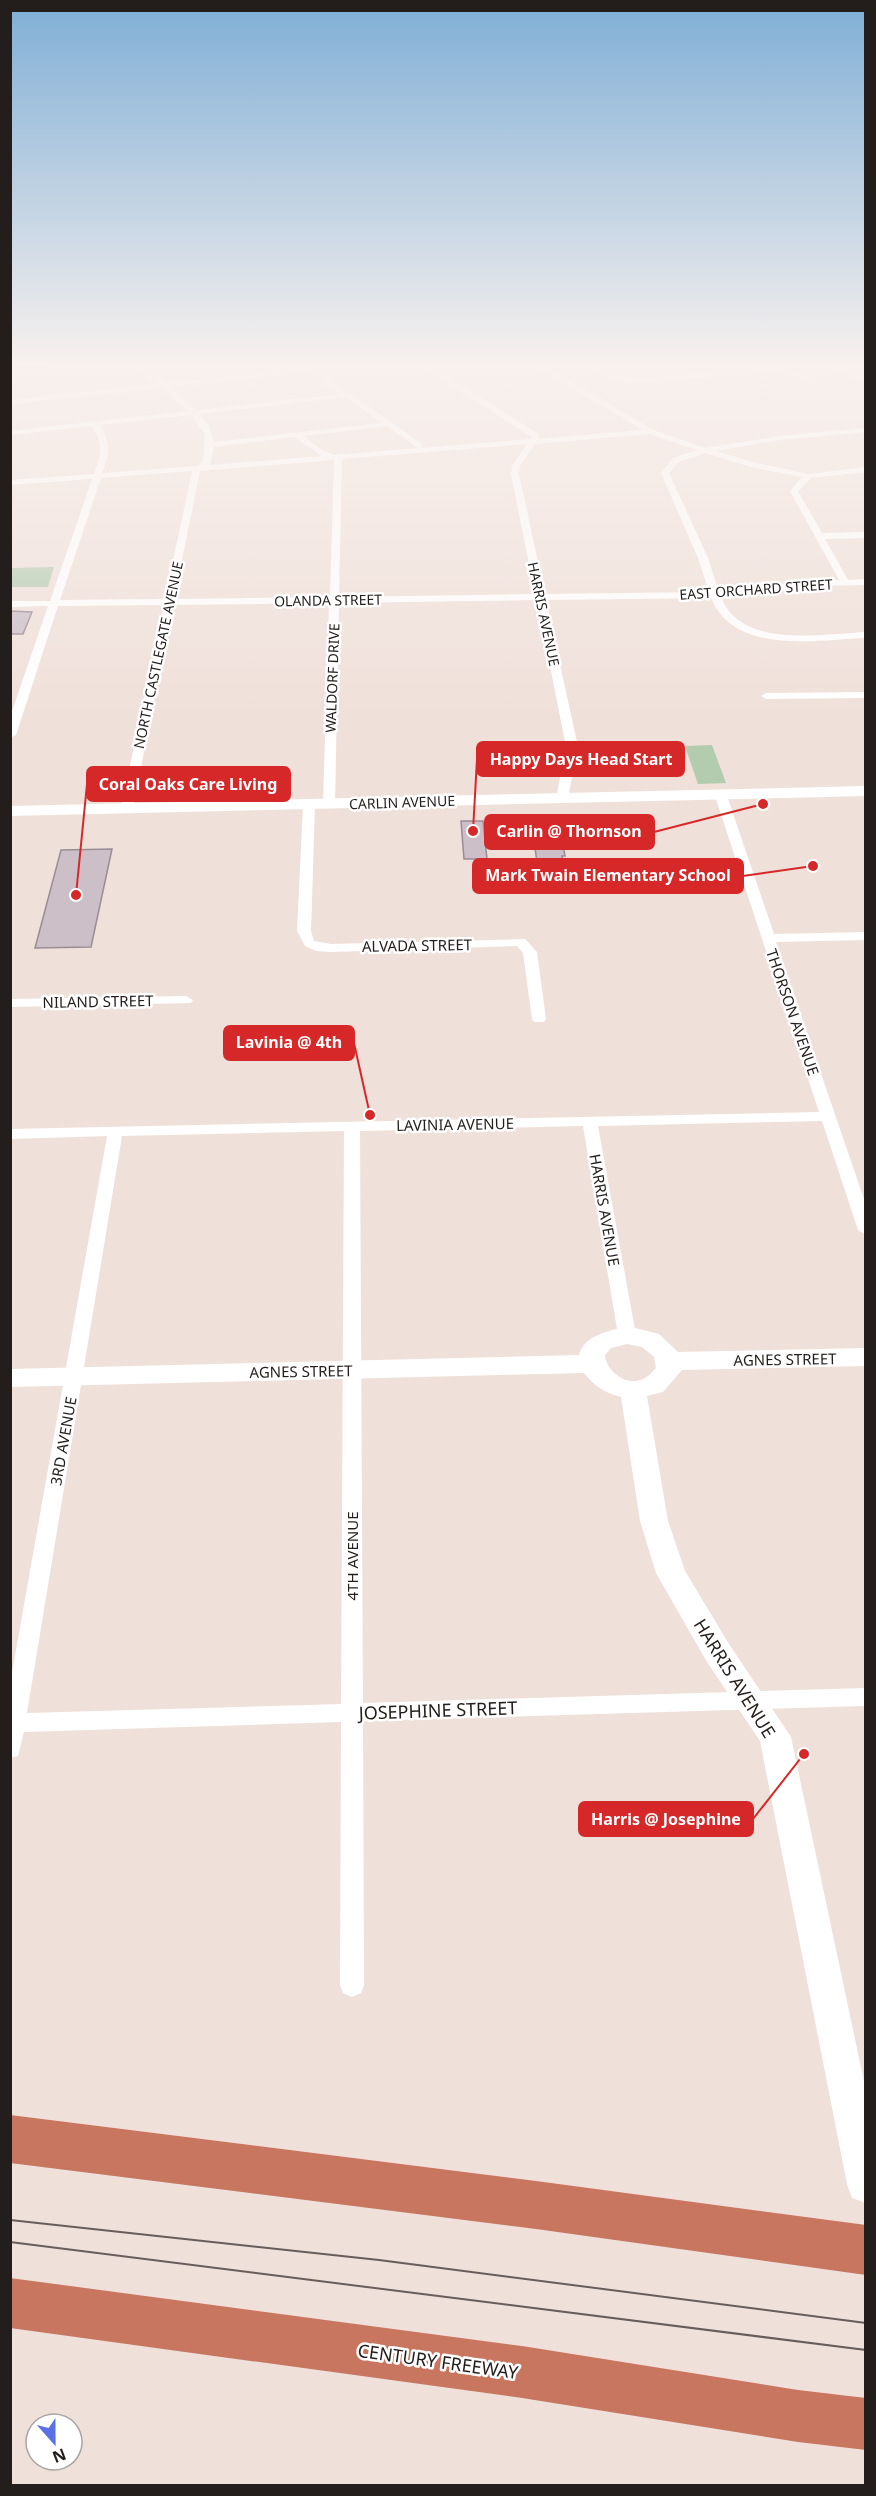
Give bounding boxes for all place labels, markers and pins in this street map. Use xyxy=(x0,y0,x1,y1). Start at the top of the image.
callout: Happy Days Head Start xyxy=(477,742,684,776)
callout: Coral Oaks Care Living xyxy=(87,767,290,801)
callout: Carlin @ Thornson xyxy=(485,815,654,849)
callout: Mark Twain Elementary School xyxy=(473,859,743,893)
callout: Lavinia @ 4th xyxy=(224,1026,354,1060)
callout: Harris @ Josephine xyxy=(579,1802,753,1836)

